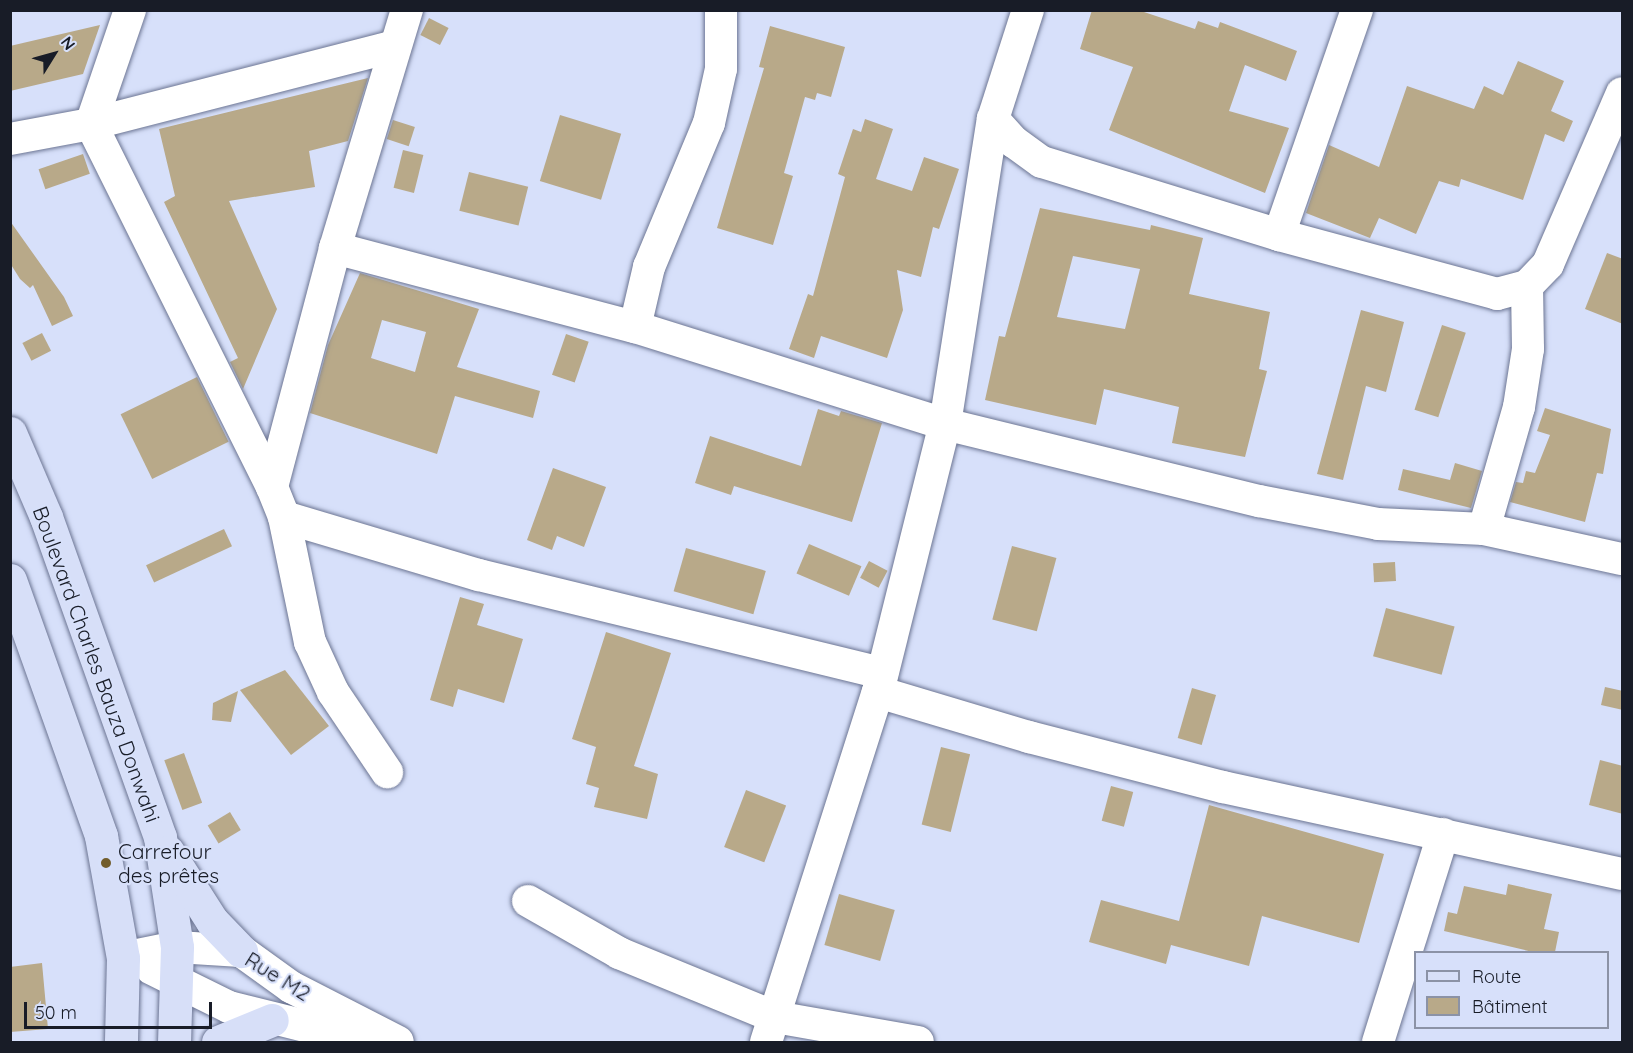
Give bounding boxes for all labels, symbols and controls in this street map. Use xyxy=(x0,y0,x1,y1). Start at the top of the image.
north arrow xyxy=(24,24,84,84)
text: N xyxy=(57,32,80,54)
street label: Boulevard Charles Bauza Donwahi xyxy=(28,502,166,826)
place label: Carrefour des prêtes xyxy=(118,838,219,888)
marker: Carrefour des prêtes xyxy=(99,856,113,870)
street label: Rue M2 xyxy=(241,946,315,1006)
legend xyxy=(1414,951,1609,1029)
text: Route xyxy=(1472,965,1521,988)
scale bar xyxy=(27,990,214,1028)
text: Bâtiment xyxy=(1472,995,1548,1018)
text: 50 m xyxy=(35,1001,77,1024)

